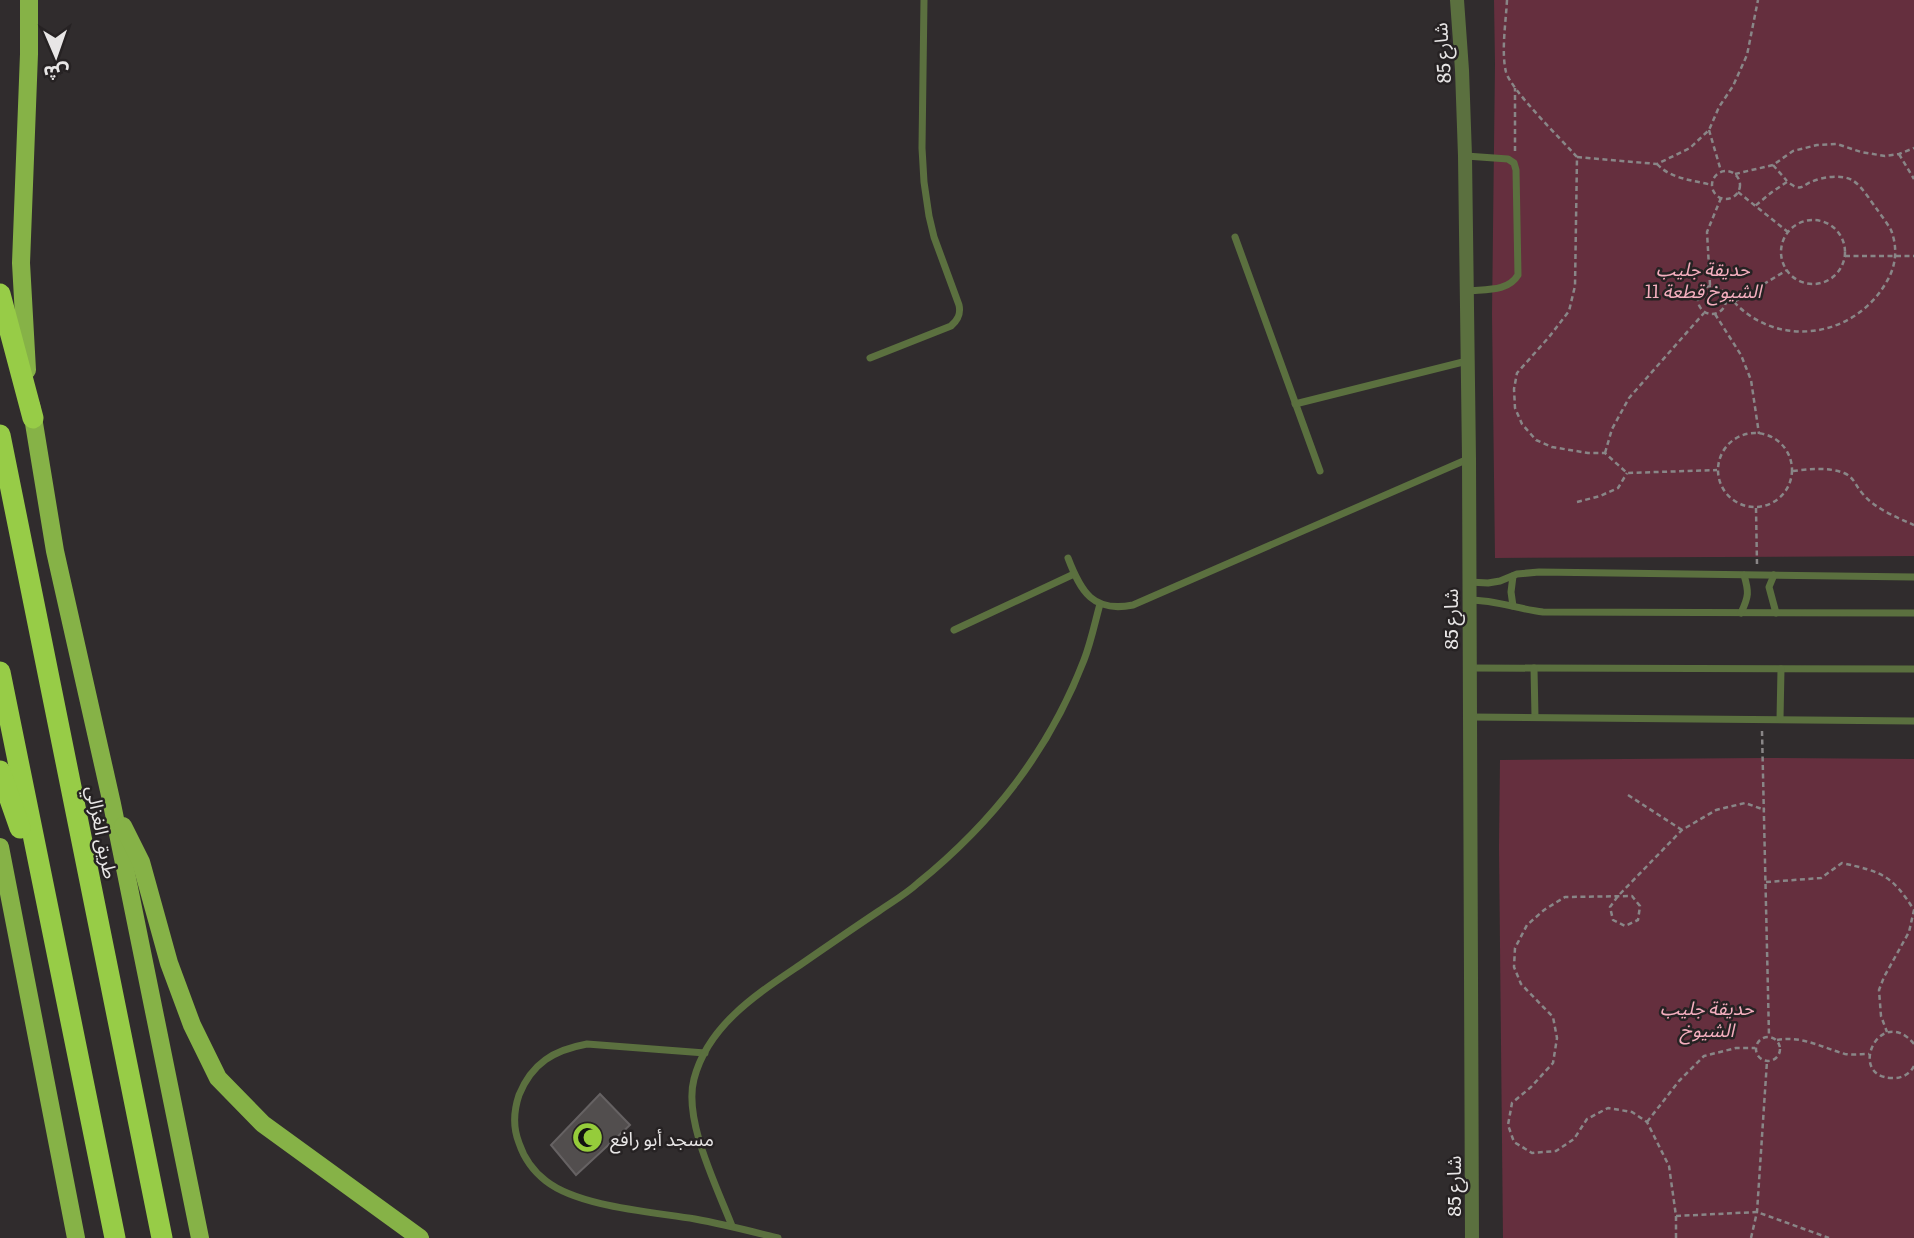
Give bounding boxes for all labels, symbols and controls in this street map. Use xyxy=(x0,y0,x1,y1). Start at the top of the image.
north arrow xyxy=(21,21,91,91)
street label: شارع 85 xyxy=(1425,22,1458,84)
text: ش xyxy=(43,60,70,88)
park label: حديقة جليب الشيوخ قطعة 11 xyxy=(1645,254,1764,306)
street label: شارع 85 xyxy=(1436,589,1465,649)
street label: طريق الغزالي xyxy=(78,783,126,882)
park label: حديقة جليب الشيوخ xyxy=(1660,993,1755,1045)
mosque icon: مسجد أبو رافع xyxy=(570,1121,604,1155)
place label: مسجد أبو رافع xyxy=(610,1124,714,1154)
street label: شارع 85 xyxy=(1439,1156,1468,1216)

